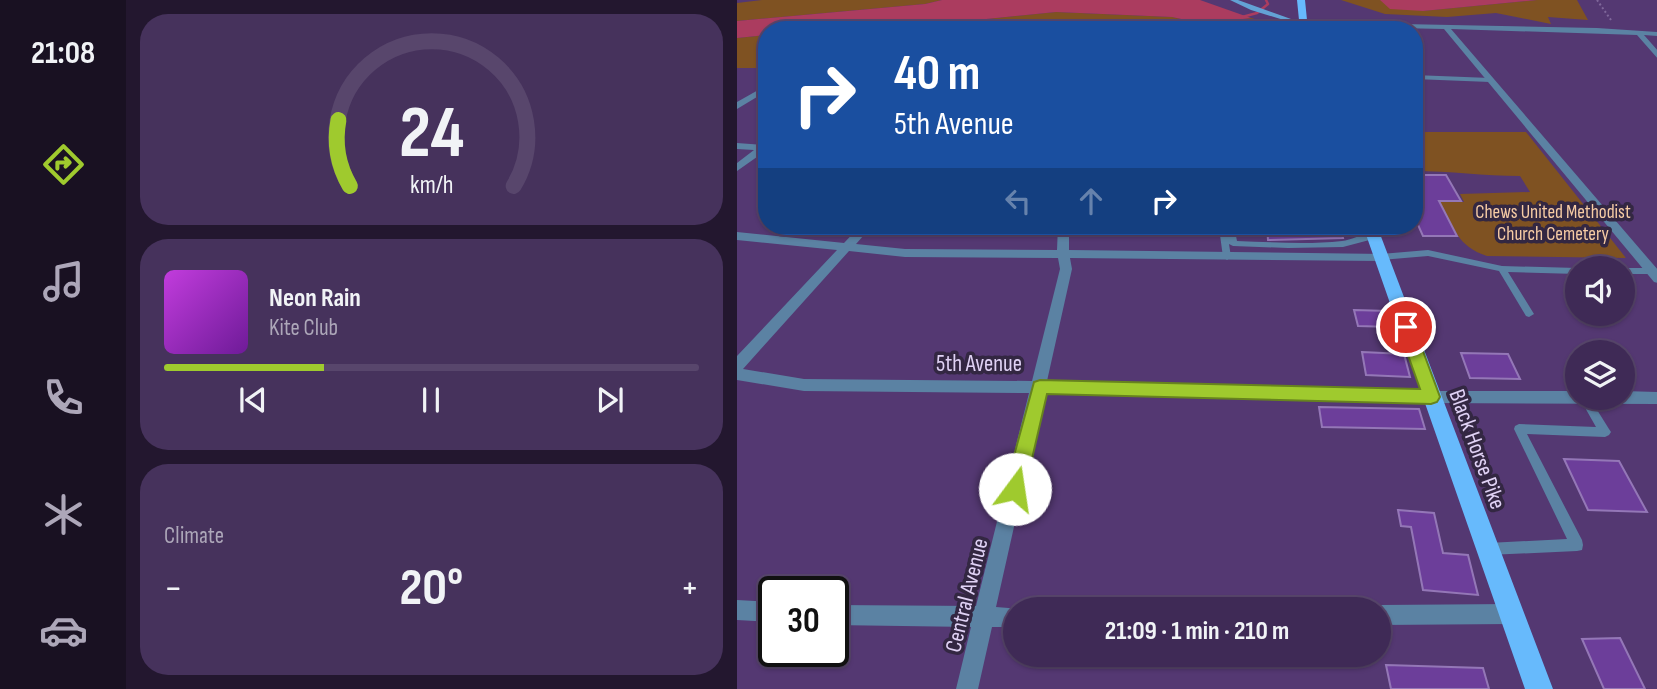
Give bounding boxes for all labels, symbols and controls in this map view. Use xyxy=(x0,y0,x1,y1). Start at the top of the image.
text: 21:08 xyxy=(31,34,95,73)
text: 40 m xyxy=(894,45,980,104)
icon: right xyxy=(779,49,870,140)
text: 24 xyxy=(399,90,464,178)
text: 5th Avenue xyxy=(894,105,1014,144)
icon: directions xyxy=(39,140,88,189)
text: km/h xyxy=(410,169,453,200)
icon: left xyxy=(999,182,1037,220)
icon: ahead xyxy=(1072,182,1110,220)
icon: right xyxy=(1145,182,1183,220)
park label: Chews United Methodist Church Cemetery xyxy=(1475,201,1631,246)
map controls xyxy=(1565,256,1635,410)
button: sound xyxy=(1565,256,1635,326)
icon: music xyxy=(39,257,88,306)
text: Neon Rain xyxy=(269,283,361,314)
pin xyxy=(1376,297,1436,357)
icon: arrive xyxy=(1387,308,1425,346)
text: Kite Club xyxy=(269,314,338,342)
button: layers xyxy=(1565,340,1635,410)
street label: 5th Avenue xyxy=(936,350,1022,378)
icon: phone xyxy=(39,373,88,422)
icon: previous xyxy=(234,381,272,419)
icon: pause xyxy=(412,381,450,419)
icon: next xyxy=(591,381,629,419)
street label: Black Horse Pike xyxy=(1442,386,1512,513)
position arrow xyxy=(978,452,1052,526)
icon: climate xyxy=(39,490,88,539)
text: Climate xyxy=(164,522,224,550)
street label: Central Avenue xyxy=(939,535,995,655)
text: 20° xyxy=(400,557,463,620)
text: − xyxy=(164,566,183,611)
text: + xyxy=(680,566,699,611)
speed limit sign: 30 xyxy=(758,576,849,667)
icon: car xyxy=(39,606,88,655)
text: 21:09 · 1 min · 210 m xyxy=(1105,616,1289,647)

